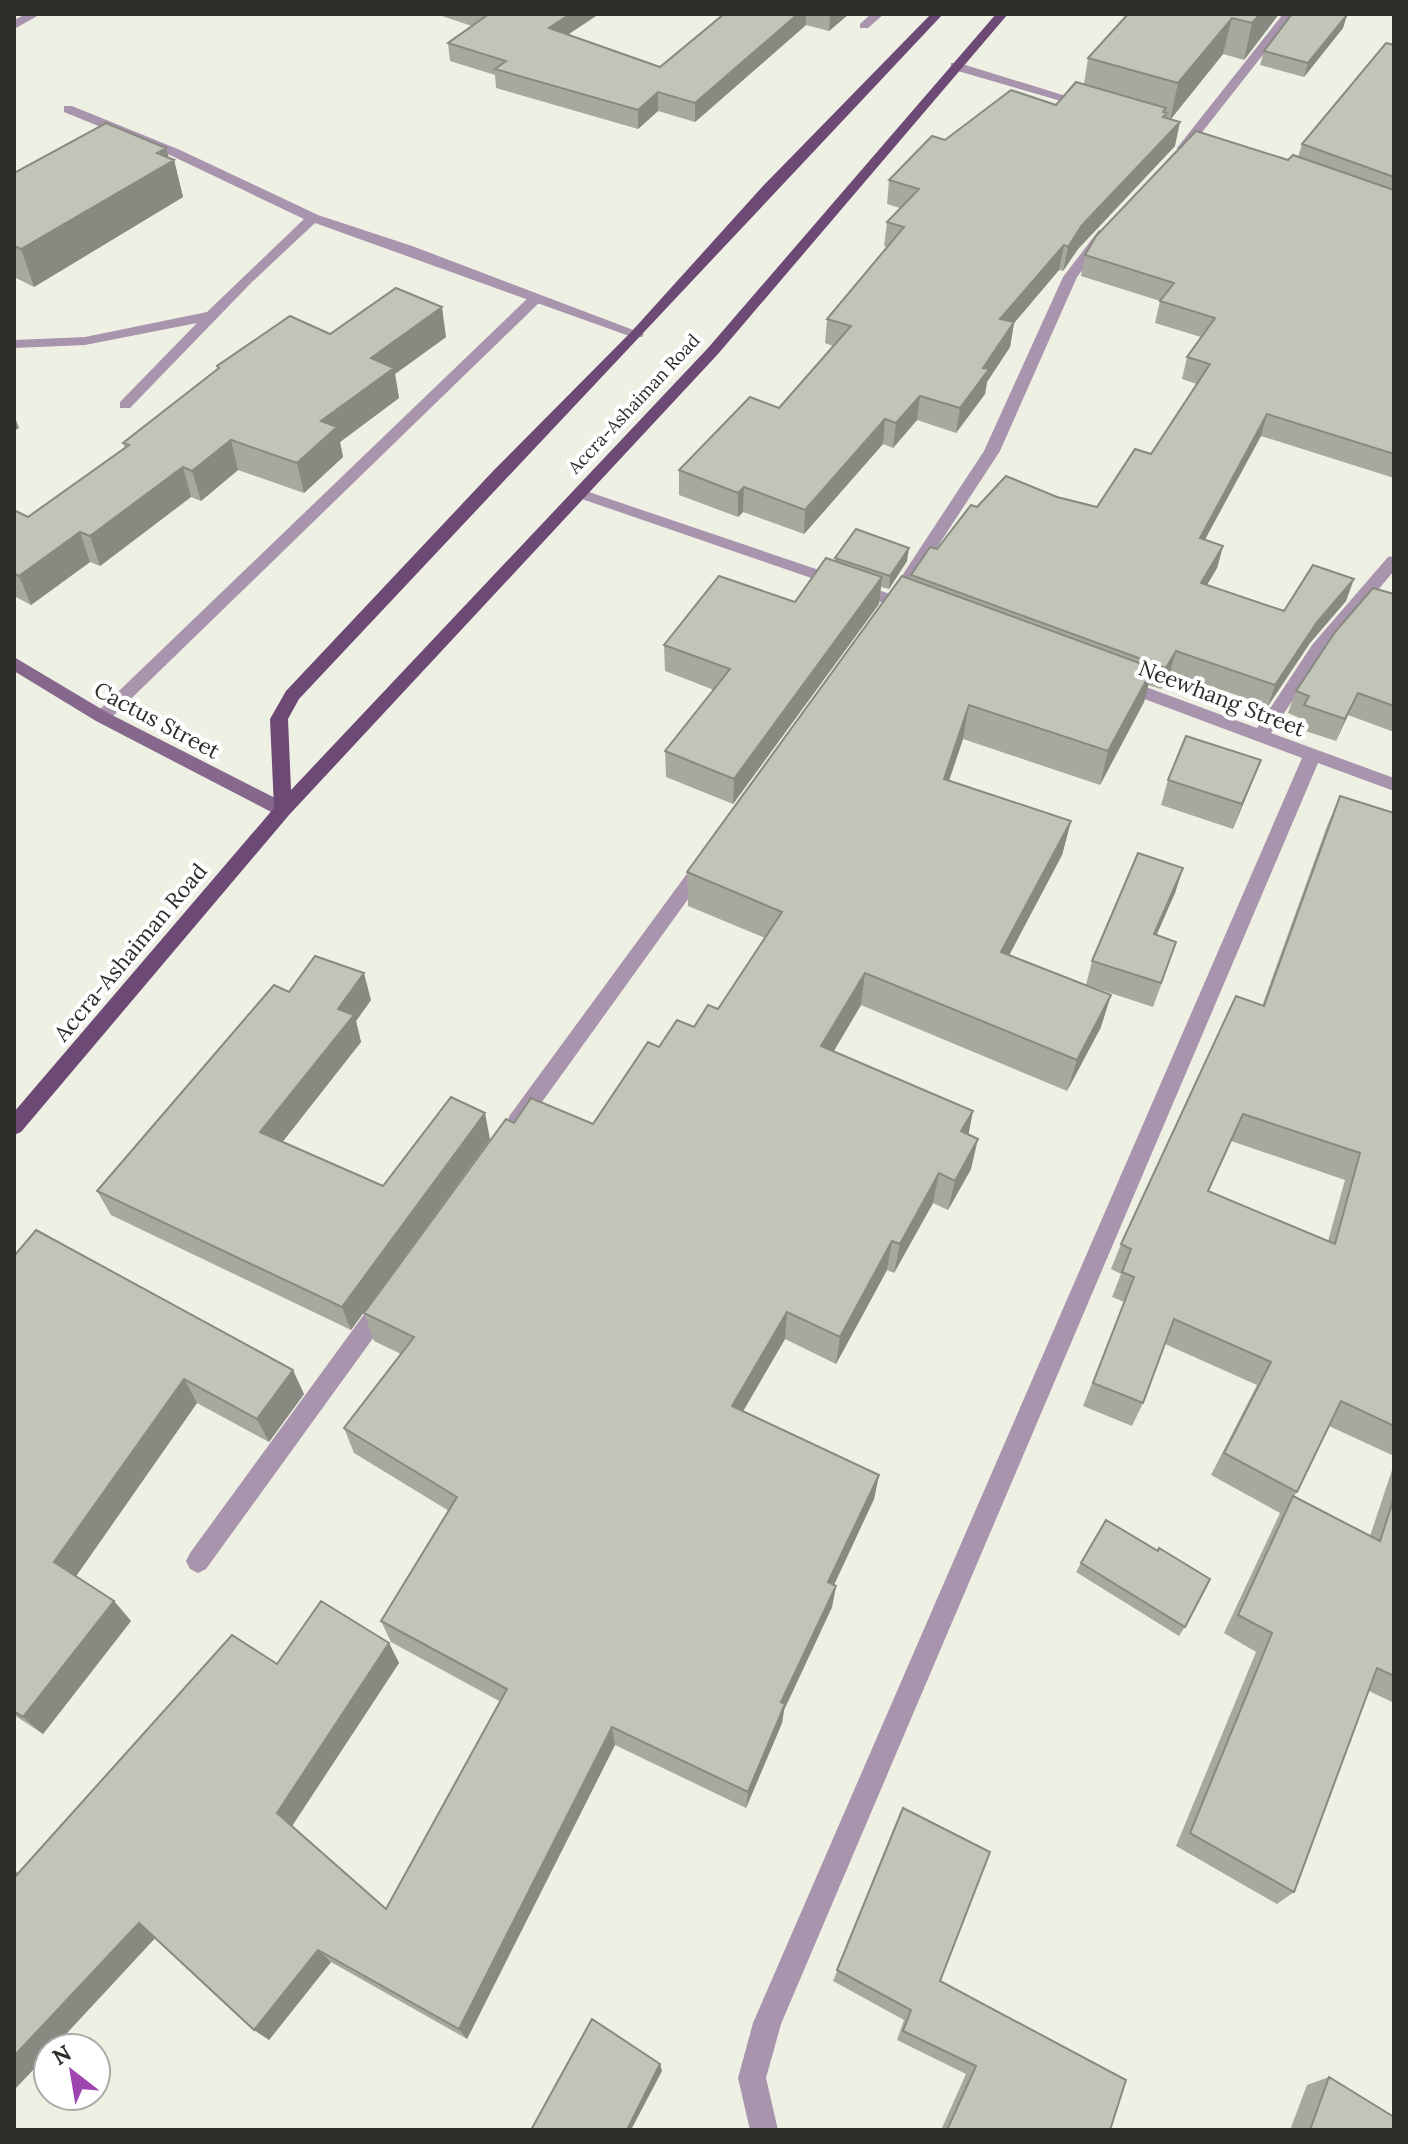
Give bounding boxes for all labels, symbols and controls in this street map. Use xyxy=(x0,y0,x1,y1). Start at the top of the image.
street label: Accra-Ashaiman Road xyxy=(562,329,705,479)
street label: Neewhang Street xyxy=(1135,653,1310,743)
street label: Cactus Street xyxy=(89,675,225,765)
street label: Accra-Ashaiman Road xyxy=(47,857,213,1048)
north arrow xyxy=(32,2032,112,2112)
text: N xyxy=(47,2038,76,2071)

